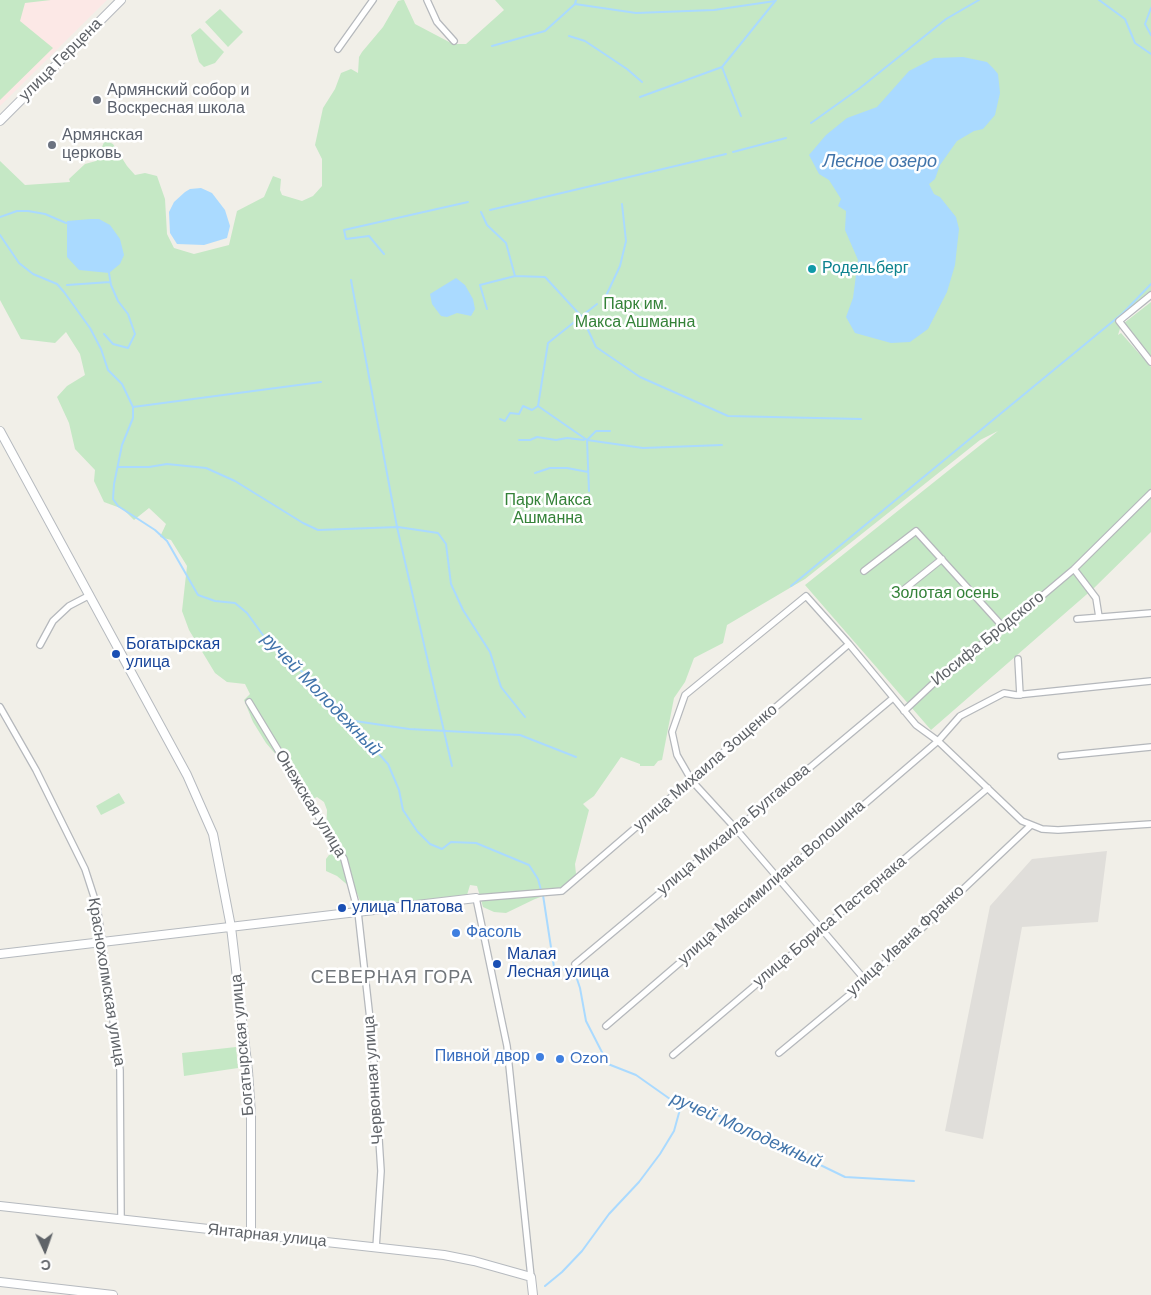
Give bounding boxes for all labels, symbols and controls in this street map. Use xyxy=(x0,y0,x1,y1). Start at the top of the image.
street label: улица Герцена xyxy=(16,15,106,105)
place label: Армянский собор и Воскресная школа xyxy=(107,81,249,119)
marker: Армянский собор и Воскресная школа xyxy=(91,94,103,106)
place label: Армянская церковь xyxy=(62,126,143,164)
marker: Армянская церковь xyxy=(46,139,58,151)
water label: Лесное озеро xyxy=(823,151,937,173)
place label: Родельберг xyxy=(822,259,909,279)
marker: Родельберг xyxy=(806,263,818,275)
park label: Парк им. Макса Ашманна xyxy=(575,295,695,333)
park label: Парк Макса Ашманна xyxy=(504,491,592,529)
park label: Золотая осень xyxy=(891,584,999,604)
street label: Иосифа Бродского xyxy=(928,588,1048,690)
water label: ручей Молодежный xyxy=(257,629,385,761)
place label: Богатырская улица xyxy=(126,635,220,673)
marker: Богатырская улица xyxy=(110,648,122,660)
street label: улица Михаила Зощенко xyxy=(630,700,782,836)
street label: Онежская улица xyxy=(270,747,350,861)
street label: улица Михаила Булгакова xyxy=(654,760,814,900)
street label: улица Максимилиана Волошина xyxy=(675,797,869,969)
street label: улица Бориса Пастернака xyxy=(750,852,910,992)
street label: улица Ивана Франко xyxy=(843,882,969,1000)
street label: Краснохолмская улица xyxy=(83,896,129,1068)
place label: улица Платова xyxy=(352,898,463,918)
marker: улица Платова xyxy=(336,902,348,914)
place label: Фасоль xyxy=(466,923,521,943)
marker: Фасоль xyxy=(450,927,462,939)
place label: Малая Лесная улица xyxy=(507,945,609,983)
marker: Малая Лесная улица xyxy=(491,958,503,970)
district label: СЕВЕРНАЯ ГОРА xyxy=(309,967,475,989)
street label: Богатырская улица xyxy=(227,973,259,1117)
street label: Червонная улица xyxy=(360,1015,388,1145)
place label: Пивной двор xyxy=(435,1047,530,1067)
place label: Ozon xyxy=(570,1049,608,1069)
marker: Пивной двор xyxy=(534,1051,546,1063)
marker: Ozon xyxy=(554,1053,566,1065)
water label: ручей Молодежный xyxy=(667,1088,825,1174)
street label: Янтарная улица xyxy=(206,1220,328,1252)
north arrow xyxy=(20,1225,70,1275)
text: С xyxy=(40,1256,51,1274)

